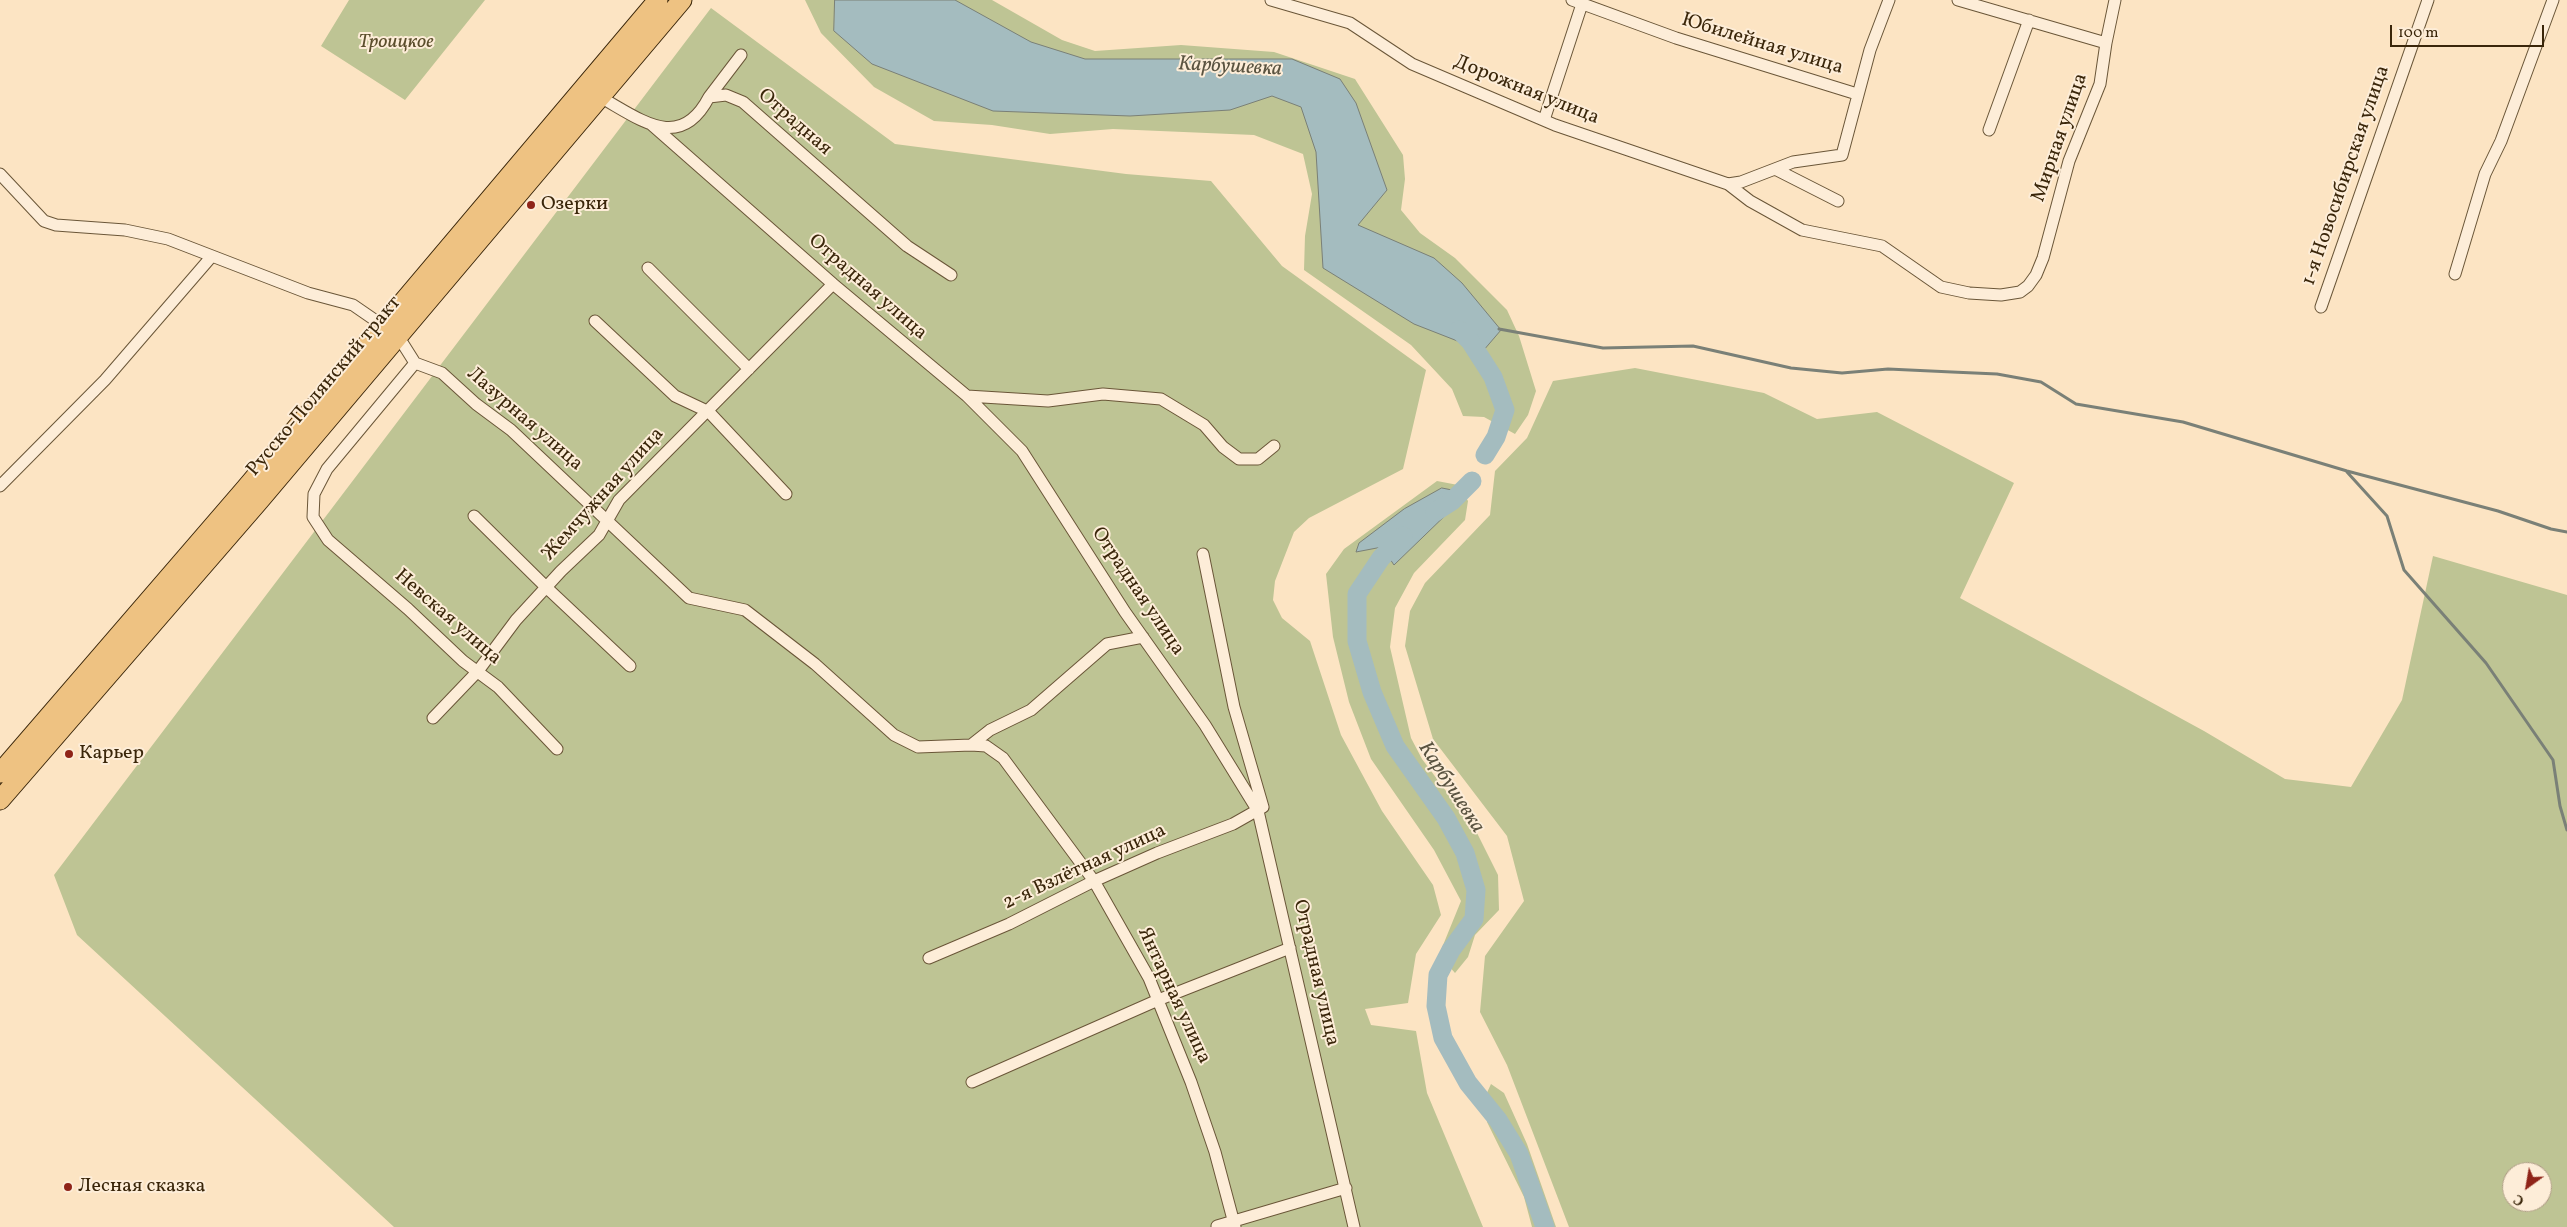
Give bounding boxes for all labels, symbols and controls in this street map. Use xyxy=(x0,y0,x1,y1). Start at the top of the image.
street label: Юбилейная улица xyxy=(1678,9,1846,81)
scale bar xyxy=(2392,15,2546,47)
text: 100 m xyxy=(2398,23,2438,44)
park label: Троицкое xyxy=(359,31,433,55)
street label: Дорожная улица xyxy=(1450,51,1602,131)
water label: Карбушевка xyxy=(1177,53,1283,83)
street label: 1-я Новосибирская улица xyxy=(2298,63,2396,289)
street label: Мирная улица xyxy=(2028,71,2094,205)
street label: Отрадная xyxy=(752,84,836,162)
place label: Озерки xyxy=(541,193,608,217)
marker: Озерки xyxy=(525,199,537,211)
street label: Отрадная улица xyxy=(803,230,931,346)
street label: Русско-Полянский тракт xyxy=(243,292,407,482)
street label: Лазурная улица xyxy=(461,363,587,477)
street label: Жемчужная улица xyxy=(538,423,670,567)
street label: Отрадная улица xyxy=(1085,523,1189,661)
street label: Невская улица xyxy=(388,565,506,671)
water label: Карбушевка xyxy=(1411,737,1489,839)
place label: Карьер xyxy=(79,742,144,766)
marker: Карьер xyxy=(63,748,75,760)
street label: 2-я Взлётная улица xyxy=(1000,820,1170,916)
street label: Отрадная улица xyxy=(1286,897,1344,1049)
street label: Янтарная улица xyxy=(1131,924,1215,1068)
north arrow xyxy=(2502,1162,2552,1212)
place label: Лесная сказка xyxy=(78,1175,205,1199)
marker: Лесная сказка xyxy=(62,1181,74,1193)
text: С xyxy=(2510,1189,2528,1210)

